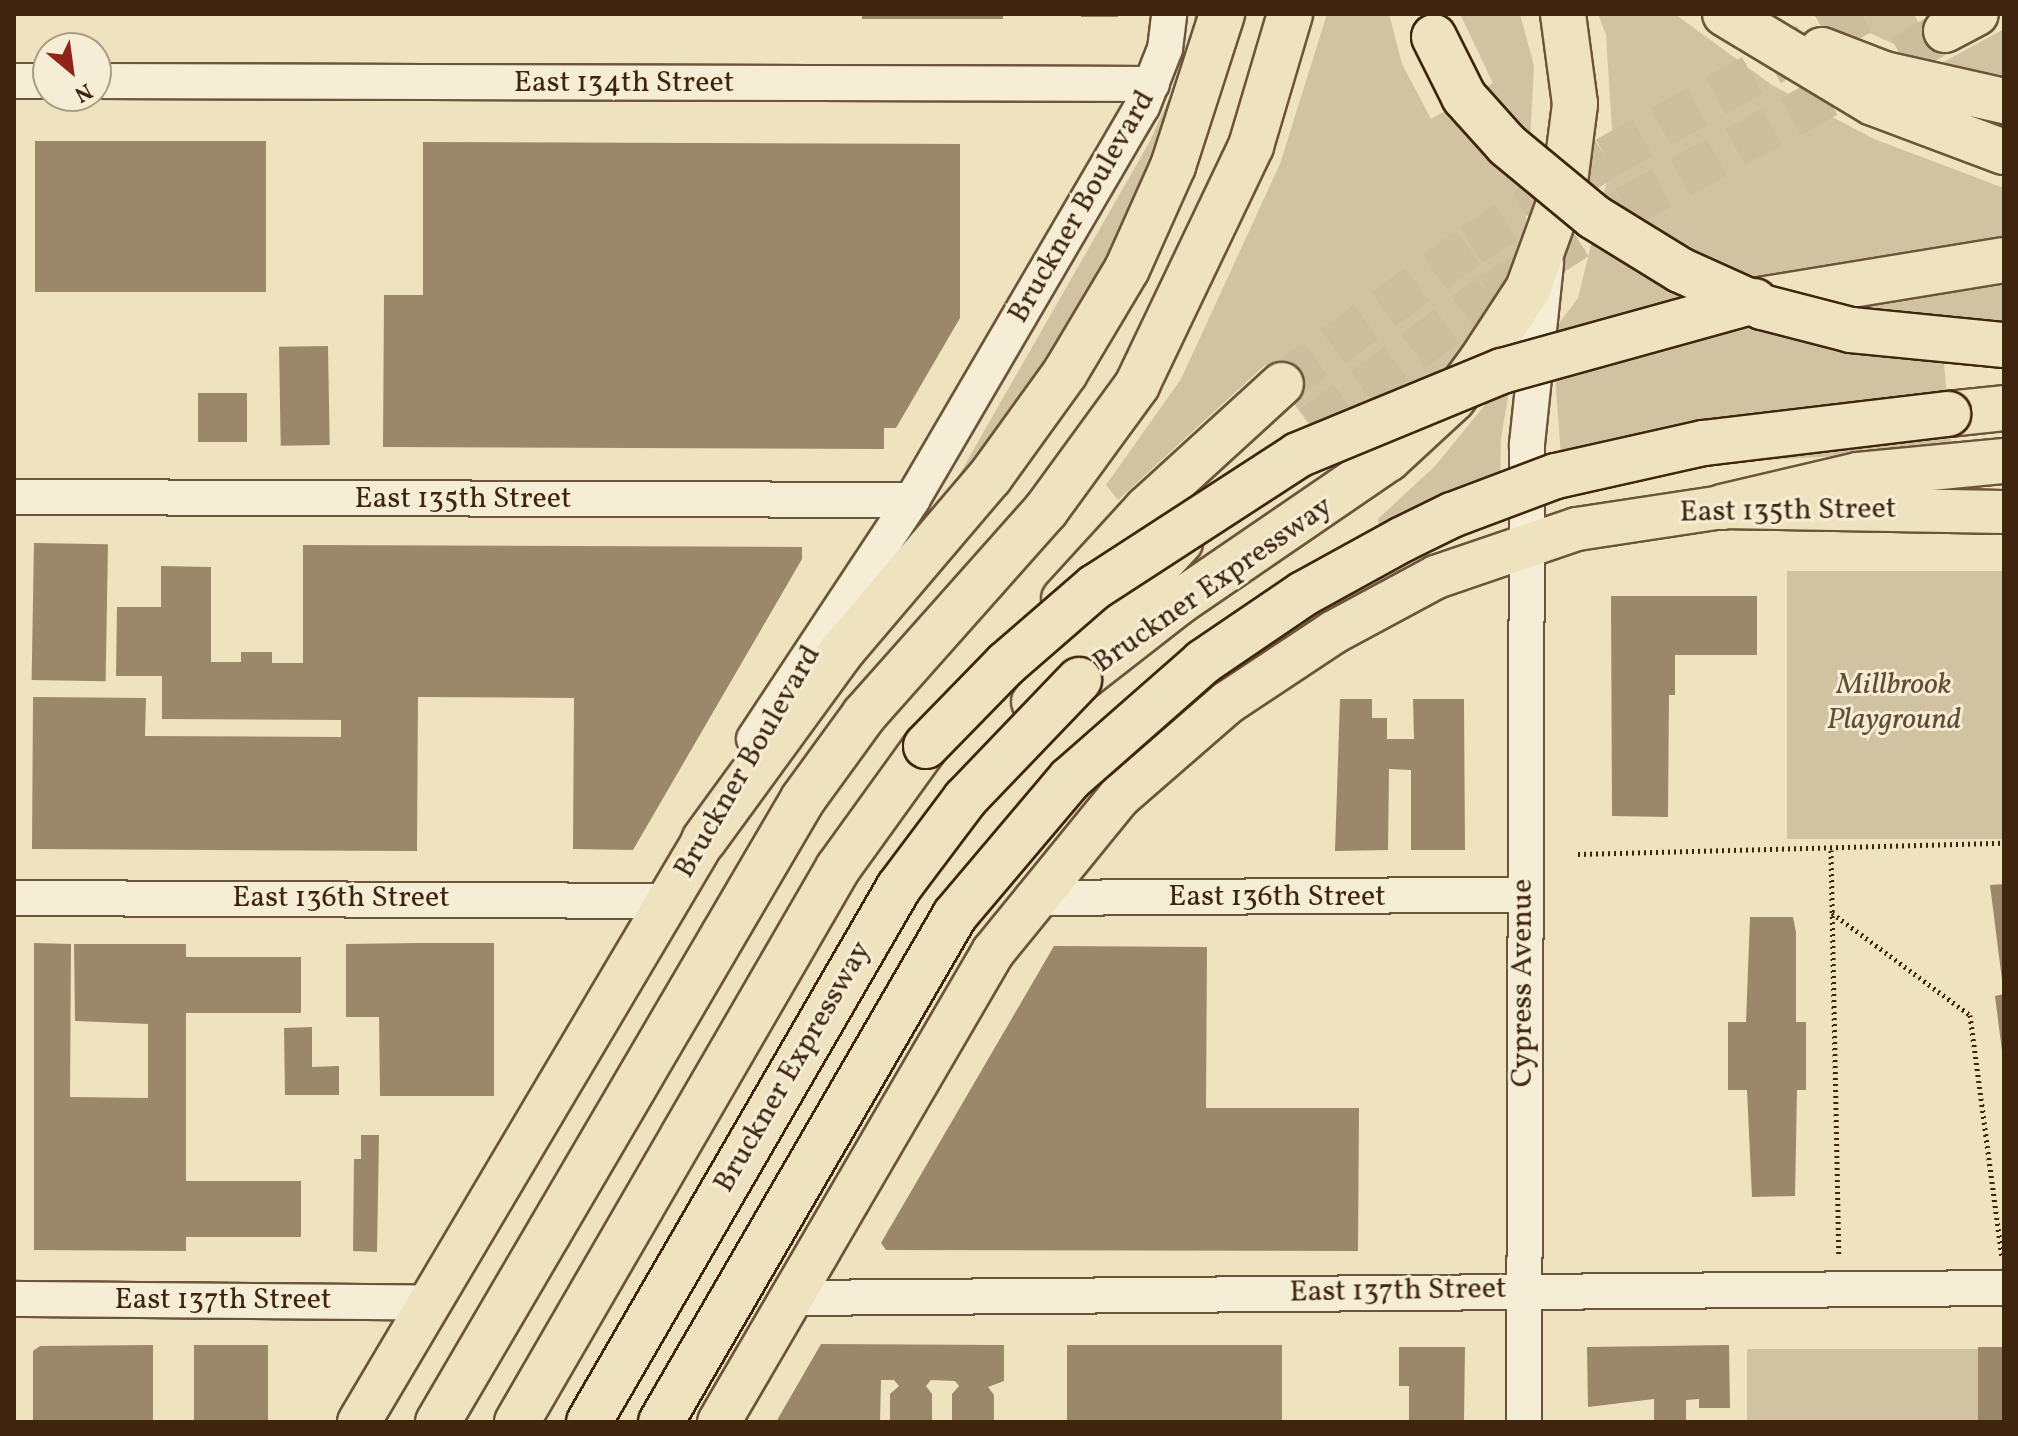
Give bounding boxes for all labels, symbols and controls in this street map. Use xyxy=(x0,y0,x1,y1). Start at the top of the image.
north arrow xyxy=(32,32,112,112)
street label: East 134th Street xyxy=(514,65,734,101)
text: N xyxy=(68,74,97,109)
street label: Bruckner Boulevard xyxy=(1001,84,1163,330)
street label: East 135th Street xyxy=(355,481,571,517)
street label: Bruckner Expressway xyxy=(1086,489,1340,681)
street label: East 135th Street xyxy=(1679,491,1897,531)
street label: Bruckner Boulevard xyxy=(667,639,829,885)
park label: Millbrook Playground xyxy=(1827,667,1961,738)
street label: East 136th Street xyxy=(1168,879,1386,915)
street label: Cypress Avenue xyxy=(1505,879,1541,1087)
street label: East 136th Street xyxy=(232,880,450,916)
street label: Bruckner Expressway xyxy=(706,935,880,1199)
street label: East 137th Street xyxy=(1289,1271,1507,1311)
street label: East 137th Street xyxy=(115,1282,331,1318)

